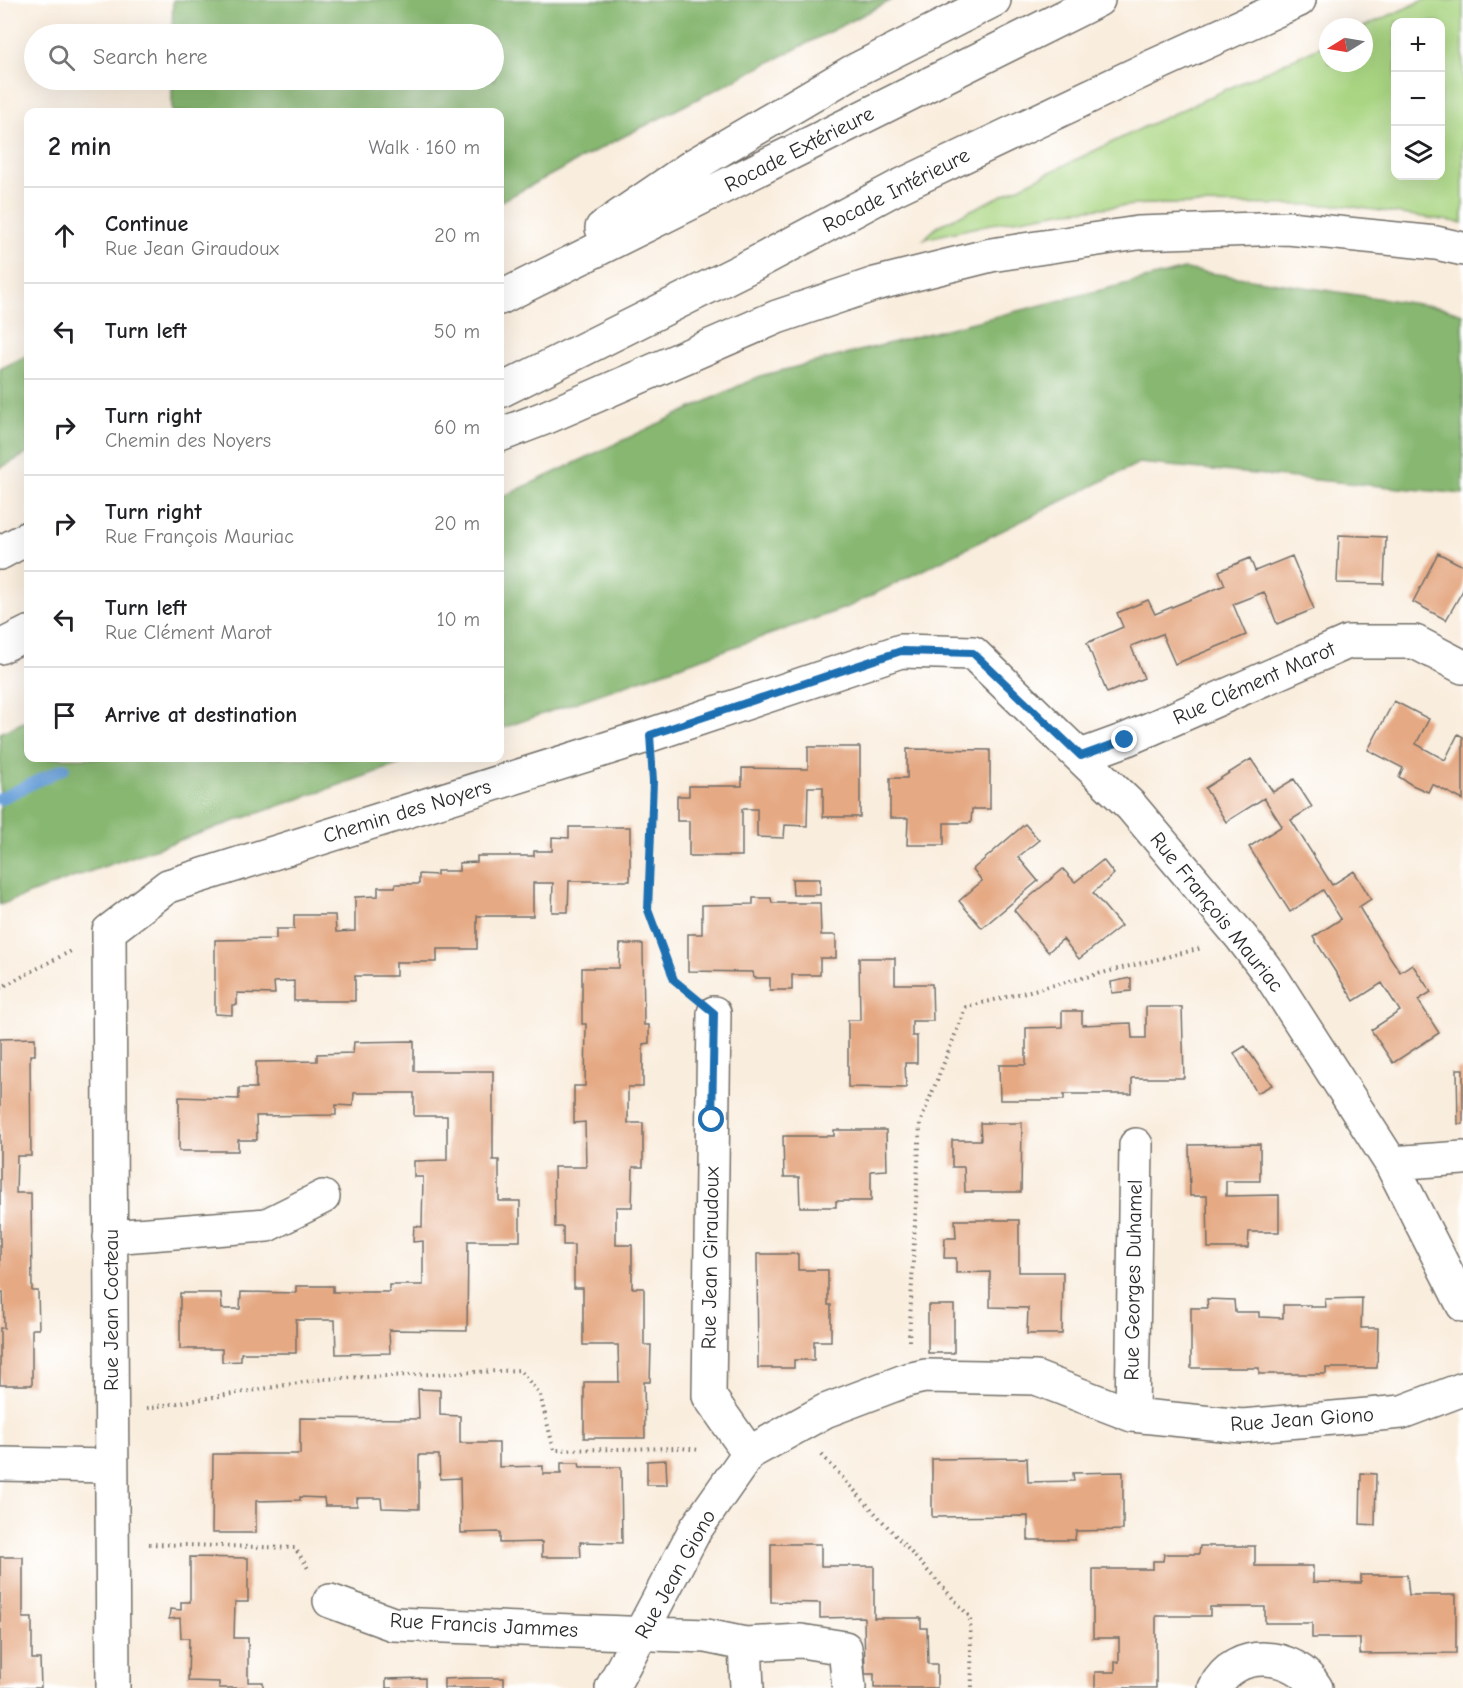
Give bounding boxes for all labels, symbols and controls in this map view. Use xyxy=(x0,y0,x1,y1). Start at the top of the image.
north arrow xyxy=(1319,18,1373,72)
map controls xyxy=(1391,18,1445,180)
button: + xyxy=(1391,18,1445,72)
search box xyxy=(24,24,504,90)
icon: search xyxy=(45,41,78,74)
text: Search here xyxy=(93,44,208,70)
button: − xyxy=(1391,72,1445,126)
street label: Rocade Extérieure xyxy=(720,101,878,197)
button: layers xyxy=(1391,126,1445,180)
text: 2 min xyxy=(48,132,111,162)
text: Walk · 160 m xyxy=(369,136,480,159)
street label: Rocade Intérieure xyxy=(819,143,973,237)
text: Continue xyxy=(105,211,188,237)
icon: ahead xyxy=(48,219,81,252)
text: 20 m xyxy=(434,224,480,247)
text: Rue Jean Giraudoux xyxy=(105,237,279,260)
icon: left xyxy=(48,315,81,348)
text: Turn left xyxy=(105,318,187,344)
text: 50 m xyxy=(434,320,480,343)
text: Turn right xyxy=(105,403,202,429)
icon: right xyxy=(48,411,81,444)
text: 60 m xyxy=(434,416,480,439)
text: Chemin des Noyers xyxy=(105,429,271,452)
text: Turn right xyxy=(105,499,202,525)
icon: right xyxy=(48,507,81,540)
text: 20 m xyxy=(434,512,480,535)
text: Rue François Mauriac xyxy=(105,525,294,548)
text: Turn left xyxy=(105,595,187,621)
icon: left xyxy=(48,603,81,636)
text: 10 m xyxy=(437,608,480,631)
text: Rue Clément Marot xyxy=(105,621,271,644)
street label: Rue Clément Marot xyxy=(1169,636,1340,729)
icon: arrive xyxy=(48,699,81,732)
text: Arrive at destination xyxy=(105,702,297,728)
route end xyxy=(1111,726,1137,752)
street label: Chemin des Noyers xyxy=(320,774,494,848)
street label: Rue François Mauriac xyxy=(1145,827,1289,997)
route start xyxy=(698,1106,724,1132)
street label: Rue Jean Giraudoux xyxy=(696,1166,724,1349)
street label: Rue Georges Duhamel xyxy=(1119,1179,1147,1381)
street label: Rue Jean Cocteau xyxy=(99,1229,123,1391)
street label: Rue Jean Giono xyxy=(1229,1402,1375,1436)
street label: Rue Jean Giono xyxy=(630,1505,720,1643)
street label: Rue Francis Jammes xyxy=(389,1608,579,1642)

